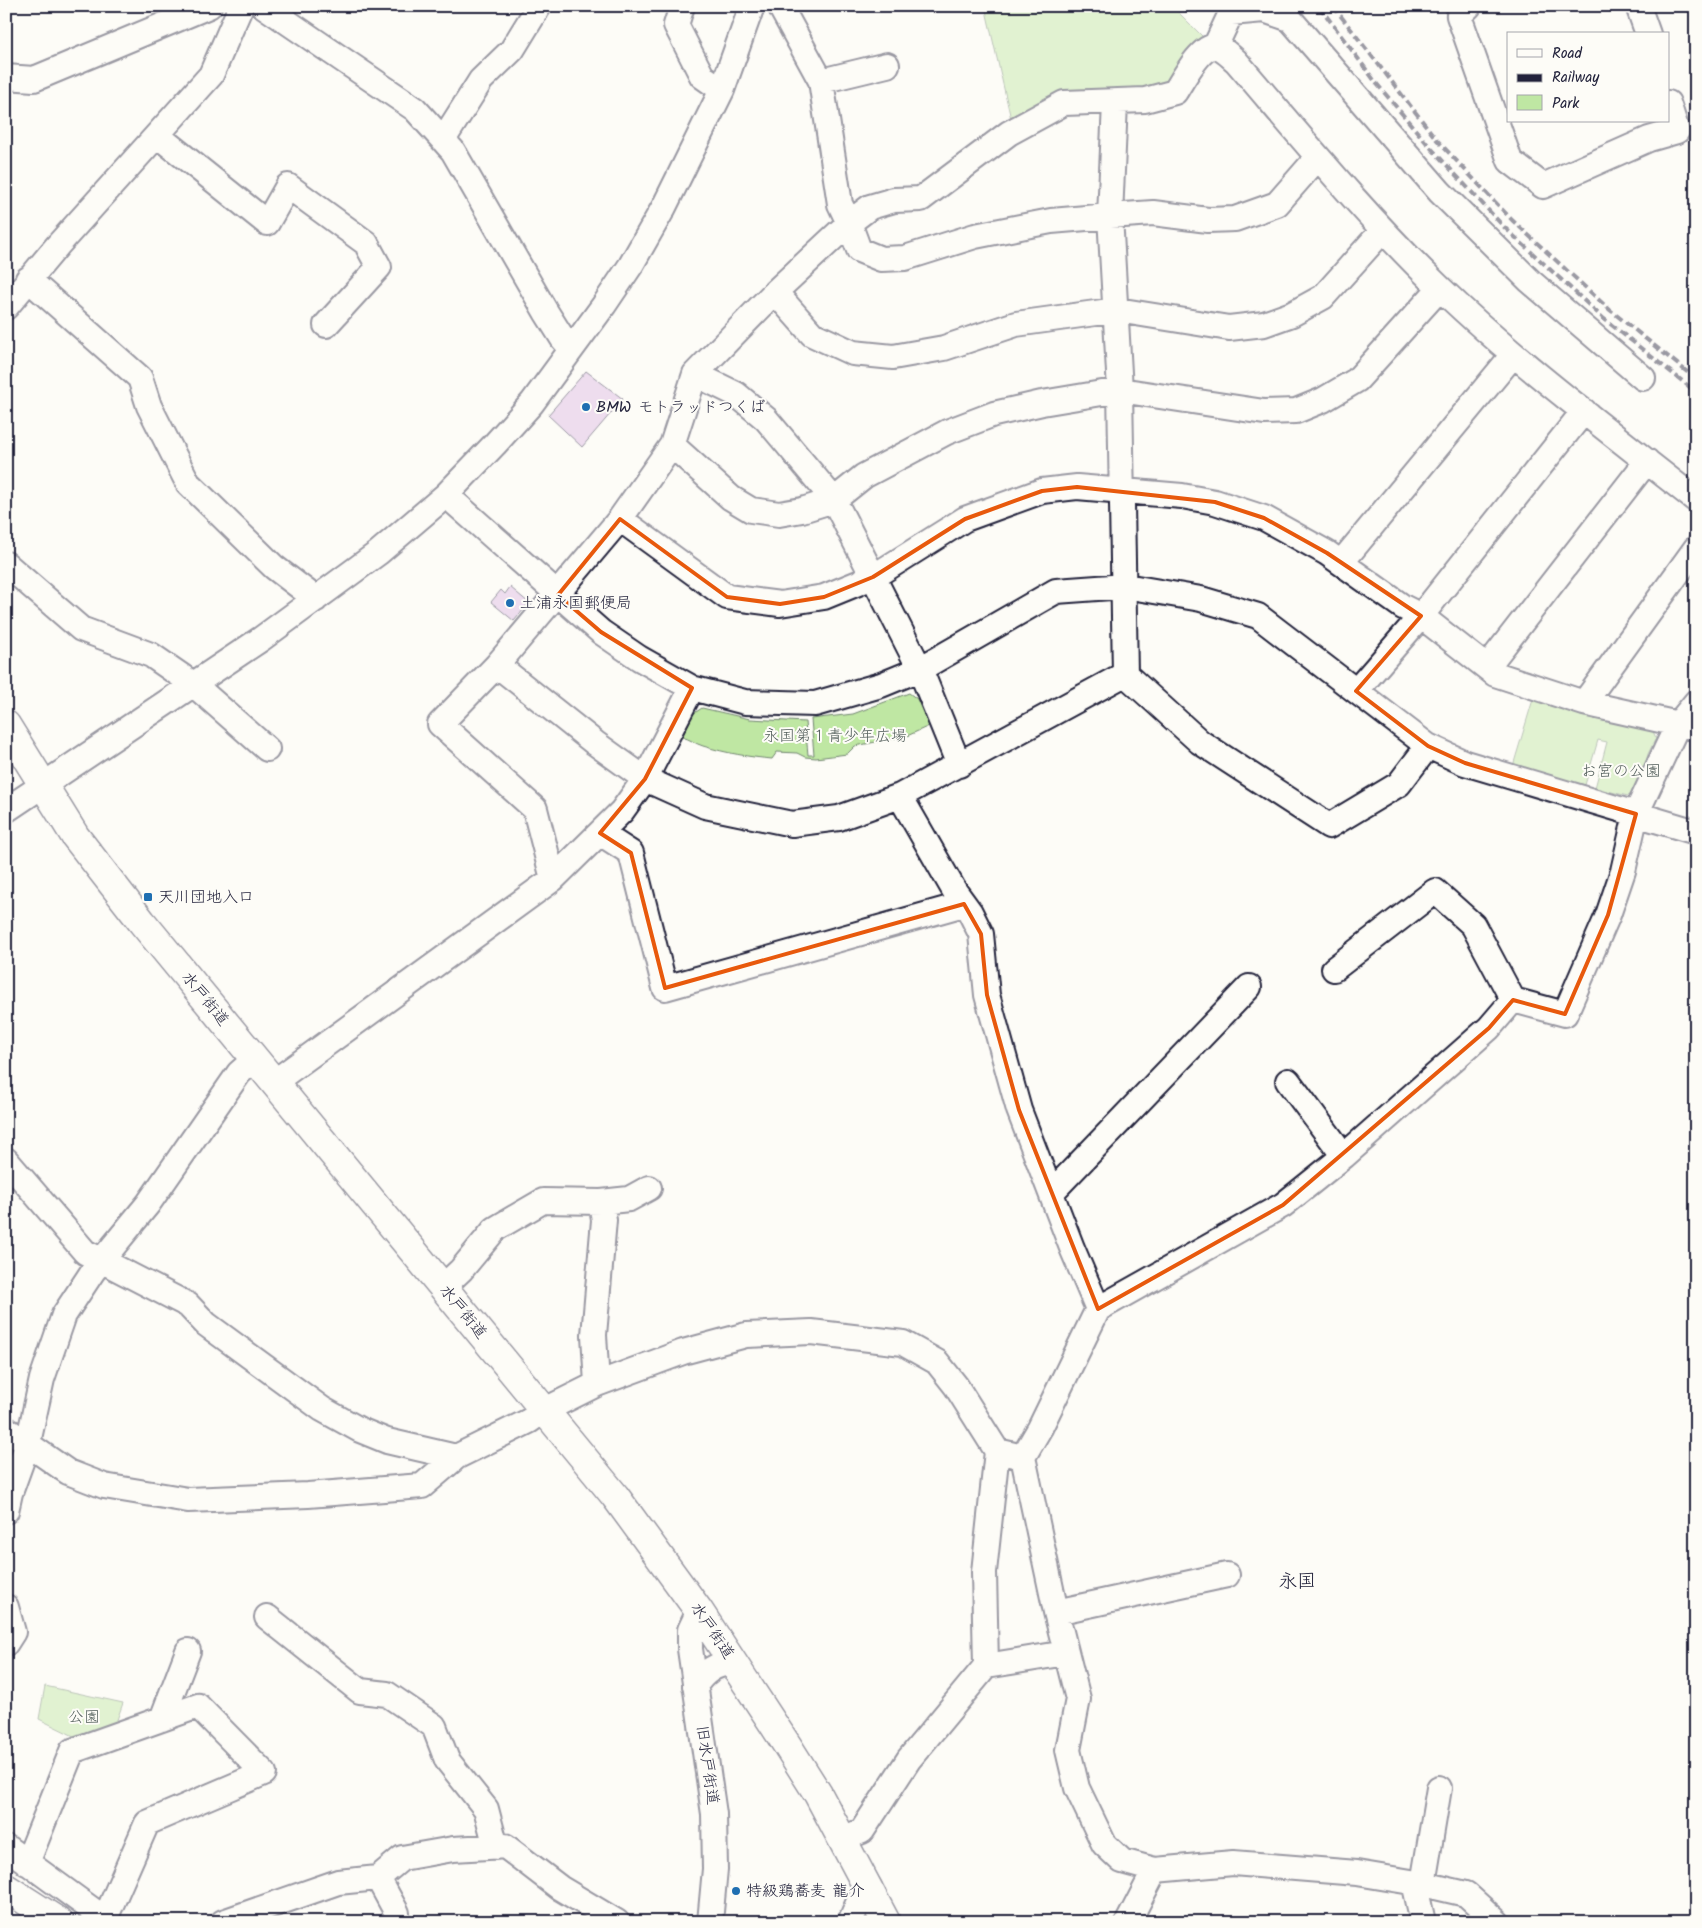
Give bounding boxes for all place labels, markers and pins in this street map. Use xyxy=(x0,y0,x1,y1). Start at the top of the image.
place label: BMW モトラッドつくば xyxy=(596,395,766,420)
marker: BMW モトラッドつくば xyxy=(580,401,592,413)
place label: 土浦永国郵便局 xyxy=(520,591,632,616)
marker: 土浦永国郵便局 xyxy=(504,597,516,609)
place label: 天川団地入口 xyxy=(158,885,254,910)
marker: 天川団地入口 xyxy=(142,891,154,903)
place label: 特級鶏蕎麦 龍介 xyxy=(746,1879,864,1904)
marker: 特級鶏蕎麦 龍介 xyxy=(730,1885,742,1897)

